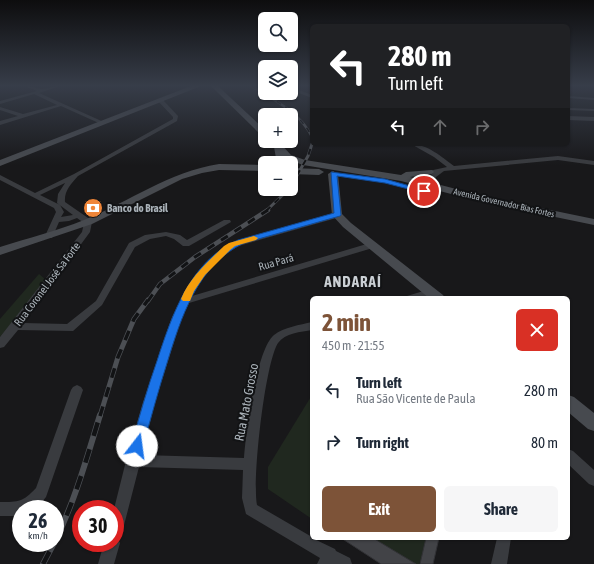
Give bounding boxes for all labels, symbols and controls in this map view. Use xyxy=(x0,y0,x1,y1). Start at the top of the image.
map controls xyxy=(258,12,298,196)
button: search xyxy=(258,12,298,52)
icon: left xyxy=(322,40,374,92)
text: 280 m xyxy=(388,40,451,72)
button: layers xyxy=(258,60,298,100)
text: Turn left xyxy=(388,73,443,94)
button: + xyxy=(258,108,298,148)
icon: left xyxy=(387,116,409,138)
icon: ahead xyxy=(429,116,451,138)
icon: right xyxy=(471,116,493,138)
button: − xyxy=(258,156,298,196)
pin xyxy=(407,174,441,208)
icon: arrive xyxy=(413,180,435,202)
street label: Avenida Governador Bias Fortes xyxy=(453,187,555,219)
bank icon: Banco do Brasil xyxy=(82,197,104,219)
place label: Banco do Brasil xyxy=(107,202,169,214)
street label: Rua Coronel José Sa Forte xyxy=(12,240,82,328)
street label: Rua Pará xyxy=(257,251,295,273)
district label: ANDARAÍ xyxy=(323,273,382,290)
text: 2 min xyxy=(322,309,371,336)
button: close xyxy=(516,309,558,351)
text: 450 m · 21:55 xyxy=(322,338,385,353)
street label: Rua Mato Grosso xyxy=(232,362,261,442)
text: Turn left xyxy=(356,374,402,391)
icon: left xyxy=(322,379,344,401)
text: 280 m xyxy=(524,382,558,399)
text: Rua São Vicente de Paula xyxy=(356,391,475,406)
position arrow xyxy=(116,425,158,467)
icon: right xyxy=(322,431,344,453)
text: Turn right xyxy=(356,434,409,451)
text: 80 m xyxy=(531,434,558,451)
button: Exit xyxy=(322,486,436,532)
button: Share xyxy=(444,486,558,532)
speed limit sign: 30 xyxy=(72,500,124,552)
text: 26 xyxy=(29,509,47,532)
text: km/h xyxy=(28,530,48,541)

